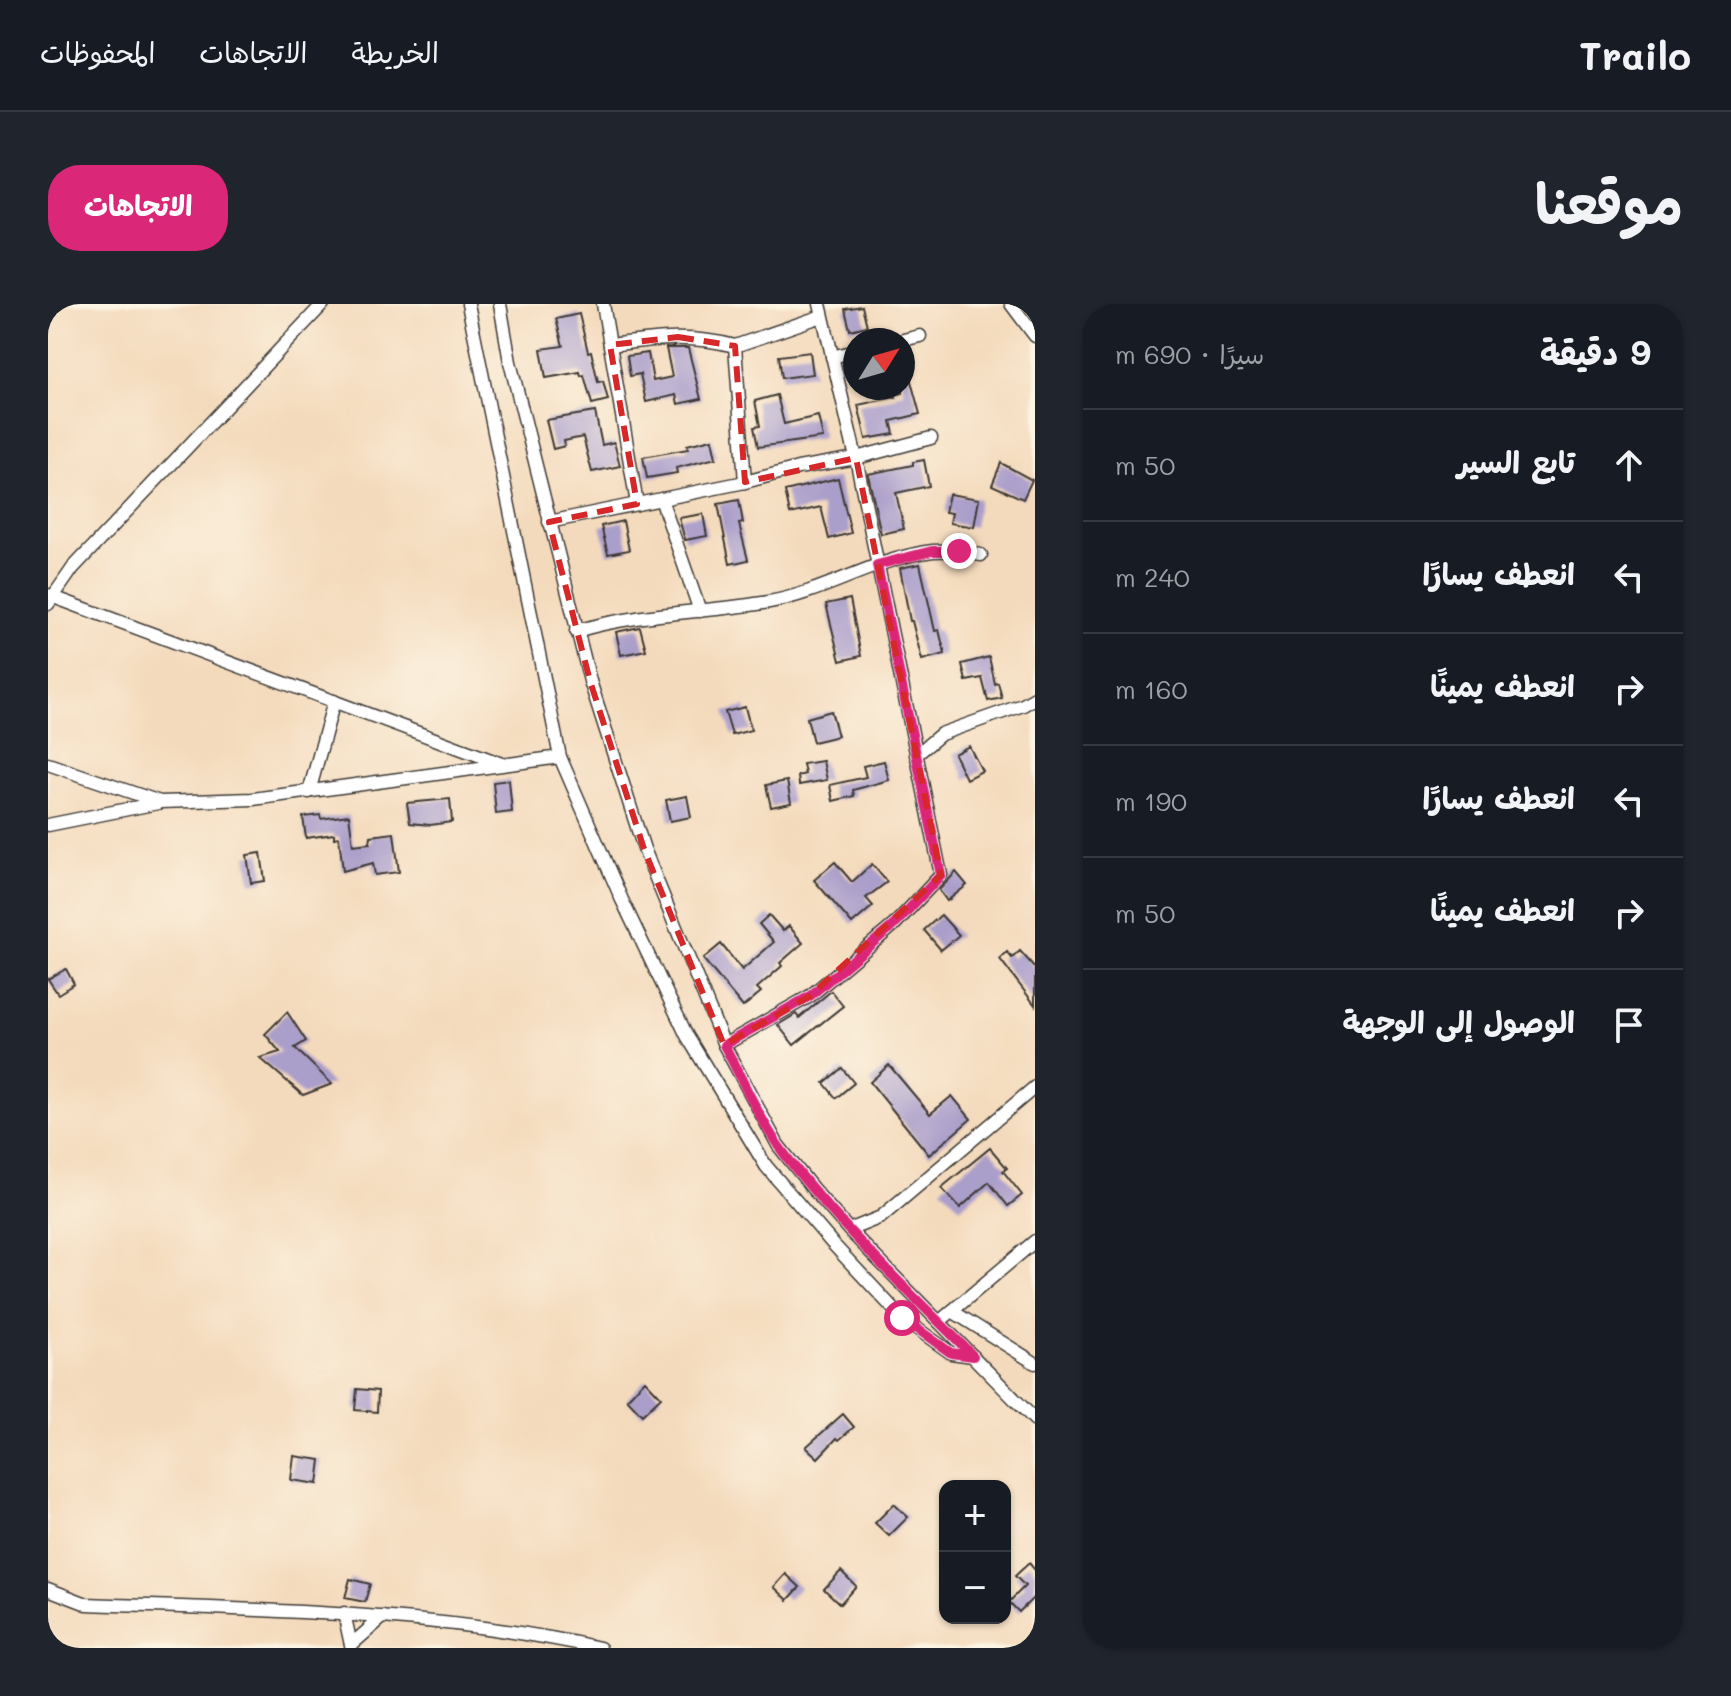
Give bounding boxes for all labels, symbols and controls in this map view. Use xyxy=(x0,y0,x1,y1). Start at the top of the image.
text: Trailo xyxy=(1579,30,1691,80)
text: المحفوظات xyxy=(40,34,155,70)
text: الاتجاهات xyxy=(199,34,307,70)
text: الخريطة xyxy=(351,34,439,70)
button: الاتجاهات xyxy=(48,165,228,251)
text: موقعنا xyxy=(1535,165,1683,238)
north arrow xyxy=(843,328,915,400)
text: 9 دقيقة xyxy=(1540,329,1651,374)
text: سيرًا · 690 m xyxy=(1115,337,1264,371)
text: تابع السير xyxy=(1457,441,1575,481)
icon: ahead xyxy=(1607,443,1651,487)
text: 50 m xyxy=(1115,448,1175,482)
route end xyxy=(941,533,977,569)
text: انعطف يسارًا xyxy=(1422,553,1575,593)
icon: left xyxy=(1607,555,1651,599)
text: 240 m xyxy=(1115,560,1190,594)
text: انعطف يمينًا xyxy=(1430,665,1575,705)
icon: right xyxy=(1607,667,1651,711)
text: 160 m xyxy=(1115,672,1187,706)
text: انعطف يسارًا xyxy=(1422,777,1575,817)
icon: left xyxy=(1607,779,1651,823)
text: 190 m xyxy=(1115,784,1187,818)
text: انعطف يمينًا xyxy=(1430,889,1575,929)
icon: right xyxy=(1607,891,1651,935)
text: 50 m xyxy=(1115,896,1175,930)
text: الوصول إلى الوجهة xyxy=(1342,1001,1575,1041)
icon: arrive xyxy=(1607,1003,1651,1047)
route start xyxy=(884,1300,920,1336)
map controls xyxy=(939,1480,1011,1624)
button: + xyxy=(939,1480,1011,1552)
button: − xyxy=(939,1552,1011,1624)

